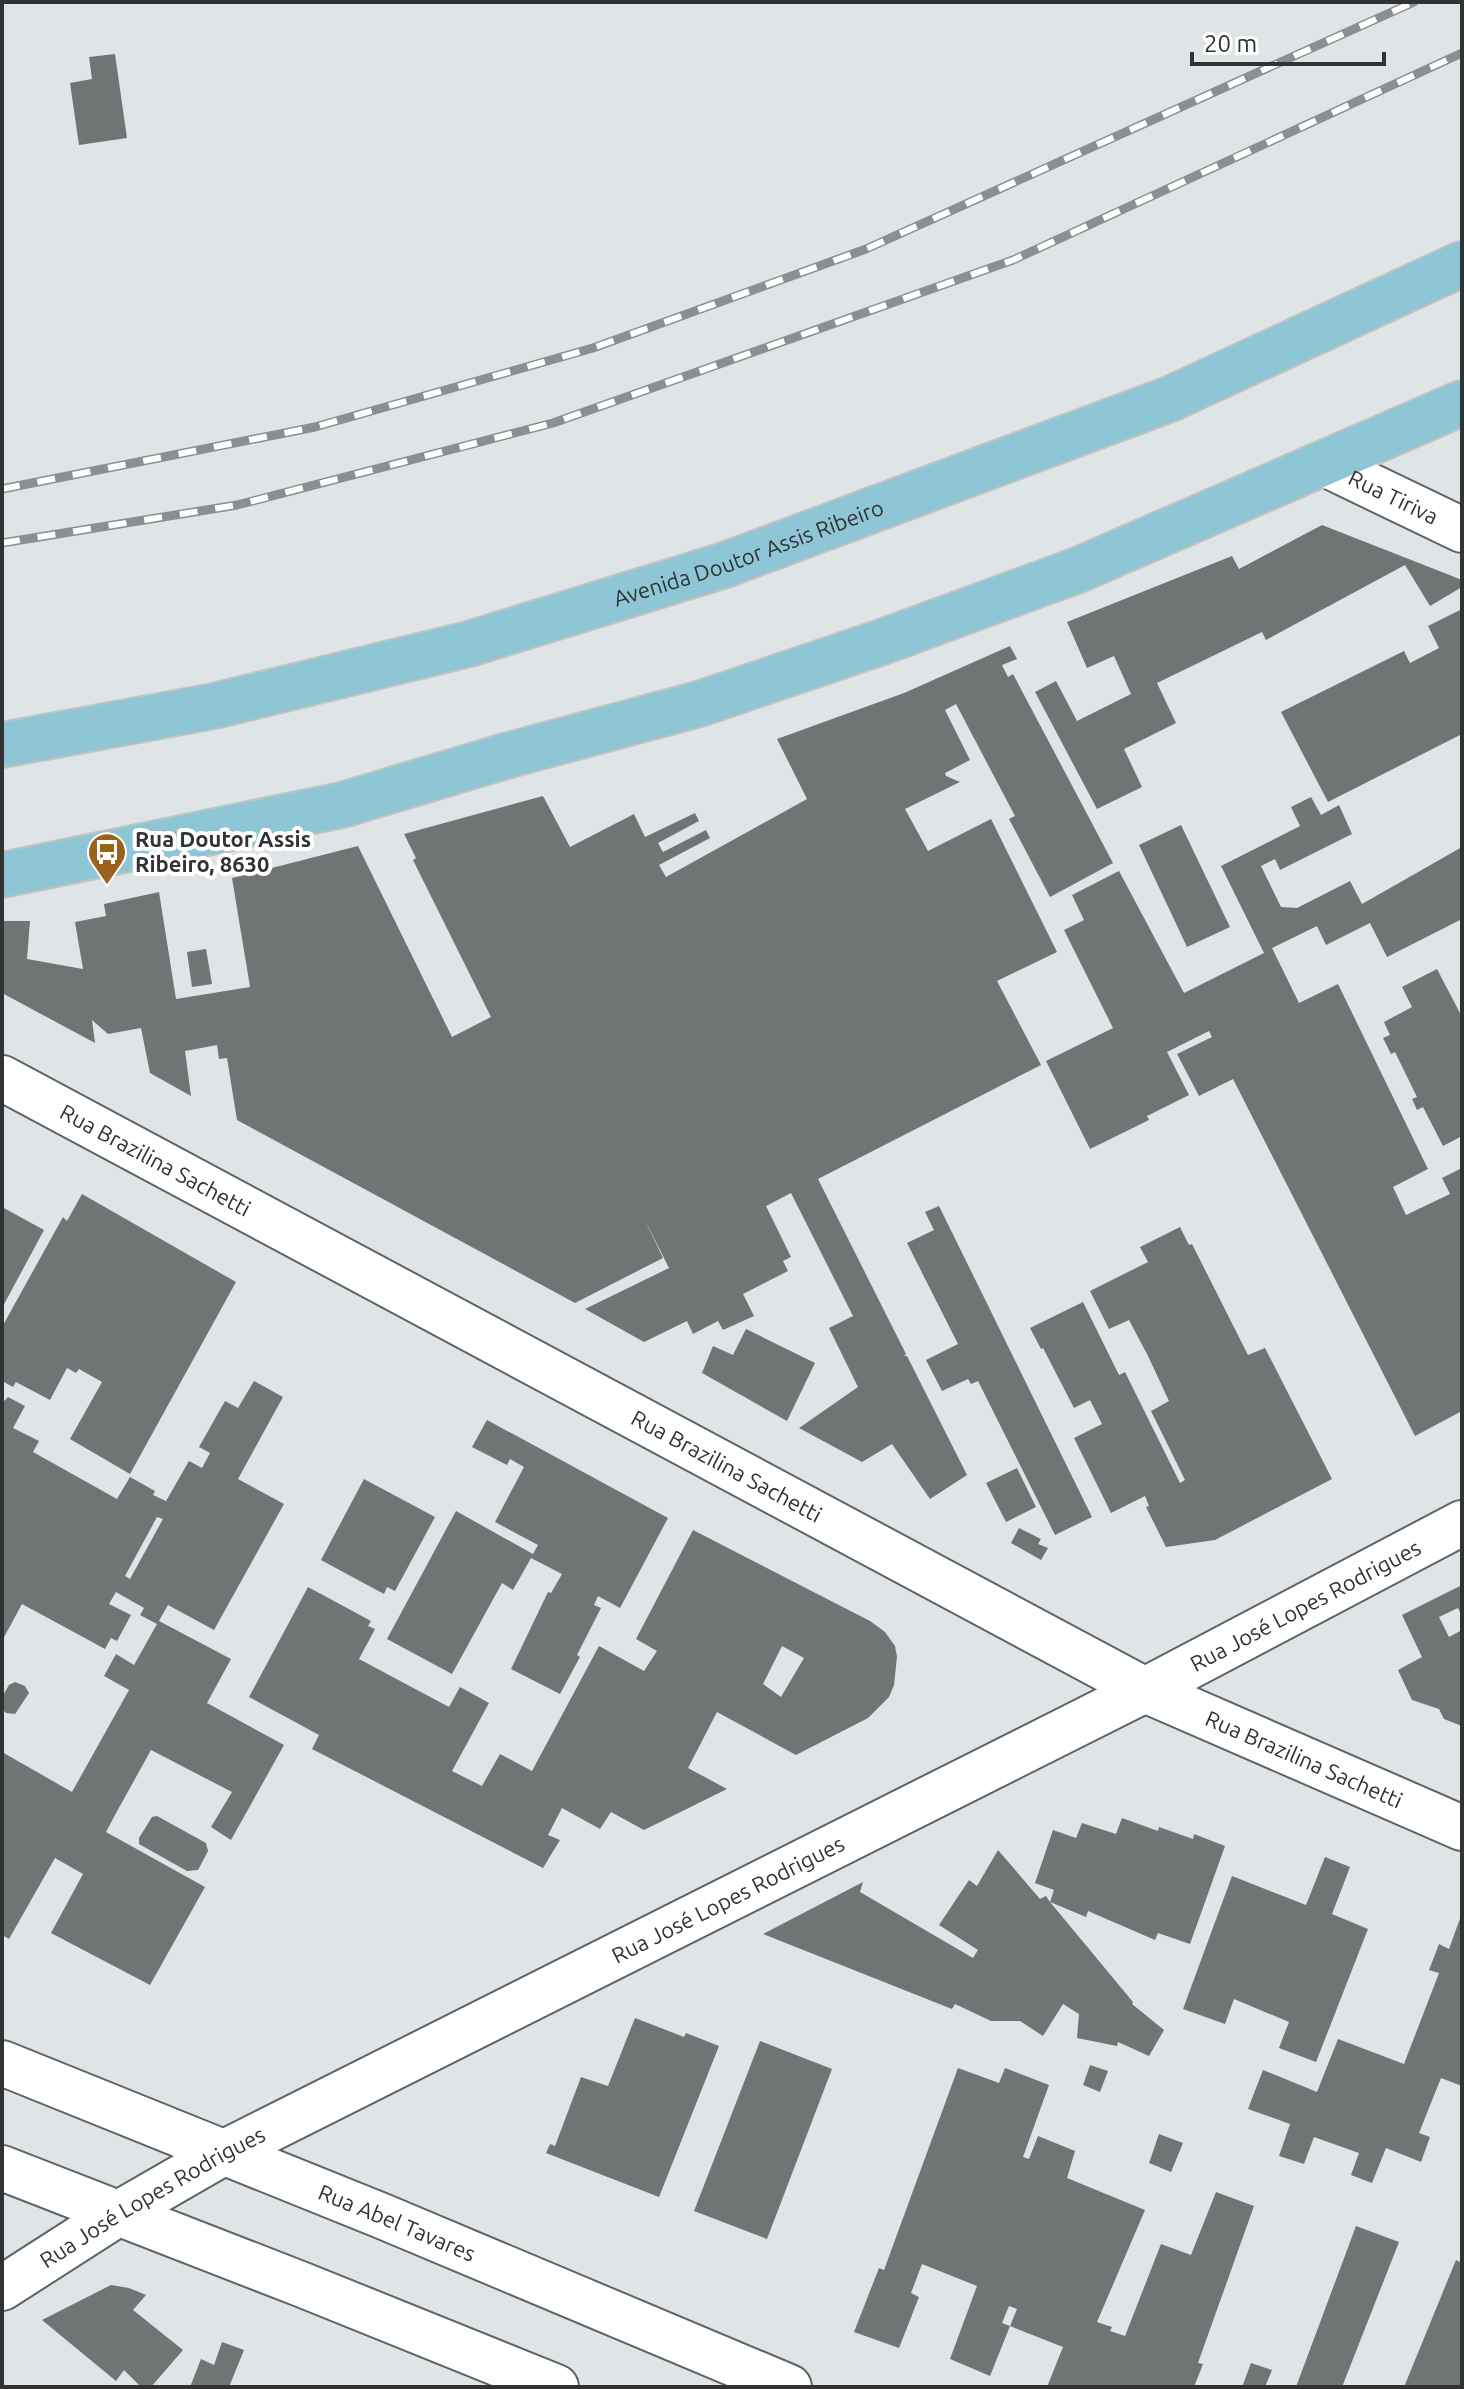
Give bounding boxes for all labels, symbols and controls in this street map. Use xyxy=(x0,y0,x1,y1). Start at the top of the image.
scale bar xyxy=(1192,16,1384,66)
text: 20 m xyxy=(1204,30,1257,57)
street label: Rua Tiriva xyxy=(1345,464,1443,529)
street label: Avenida Doutor Assis Ribeiro xyxy=(610,494,887,611)
place label: Rua Doutor Assis Ribeiro, 8630 xyxy=(135,826,311,876)
bus stop icon: Rua Doutor Assis Ribeiro, 8630 xyxy=(86,831,128,886)
street label: Rua Brazilina Sachetti xyxy=(56,1099,255,1221)
street label: Rua Brazilina Sachetti xyxy=(627,1404,826,1527)
street label: Rua José Lopes Rodrigues xyxy=(1186,1534,1425,1676)
street label: Rua Brazilina Sachetti xyxy=(1202,1705,1407,1813)
street label: Rua José Lopes Rodrigues xyxy=(607,1830,848,1968)
street label: Rua José Lopes Rodrigues xyxy=(35,2121,269,2272)
street label: Rua Abel Tavares xyxy=(315,2179,479,2266)

